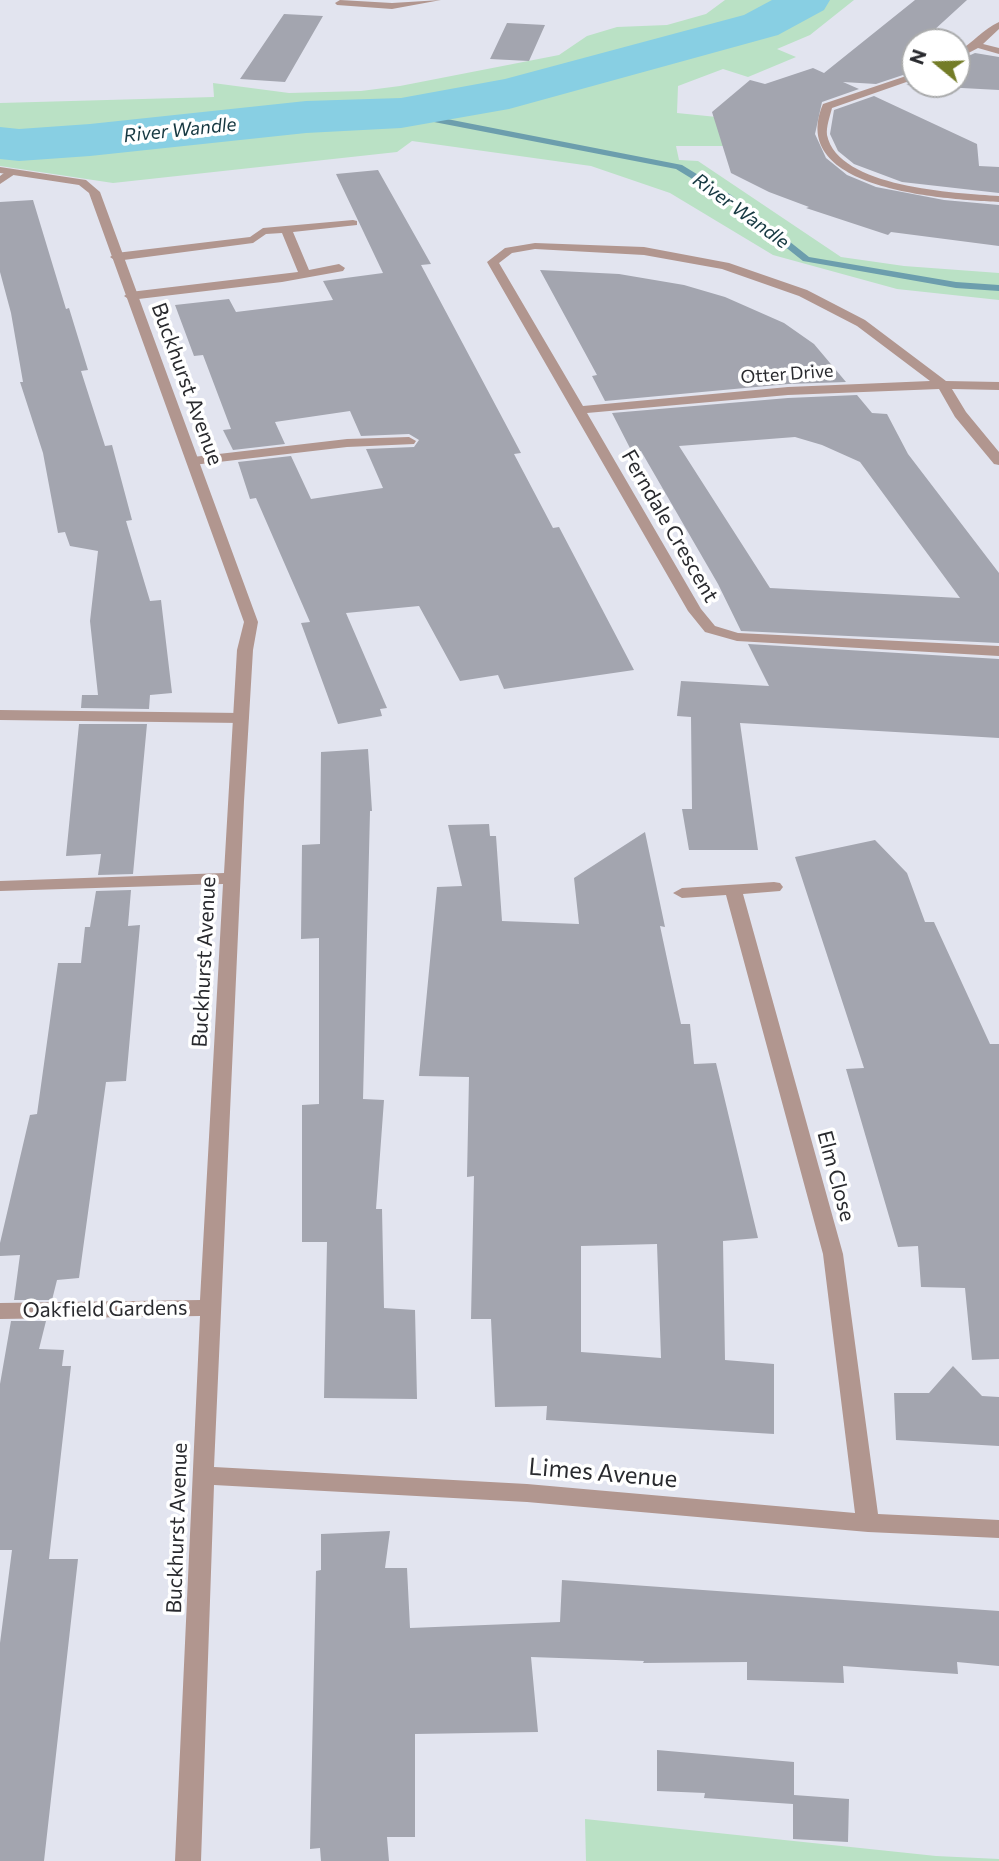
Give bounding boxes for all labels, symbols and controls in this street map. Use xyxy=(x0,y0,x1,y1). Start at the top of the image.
north arrow xyxy=(901,28,971,98)
text: N xyxy=(904,46,931,67)
water label: River Wandle xyxy=(122,113,238,147)
water label: River Wandle xyxy=(688,168,794,254)
street label: Buckhurst Avenue xyxy=(146,299,228,469)
street label: Otter Drive xyxy=(740,360,834,388)
street label: Ferndale Crescent xyxy=(616,445,724,607)
street label: Buckhurst Avenue xyxy=(187,876,221,1048)
street label: Elm Close xyxy=(812,1128,860,1224)
street label: Oakfield Gardens xyxy=(22,1295,188,1323)
street label: Buckhurst Avenue xyxy=(161,1442,193,1614)
street label: Limes Avenue xyxy=(528,1452,678,1494)

